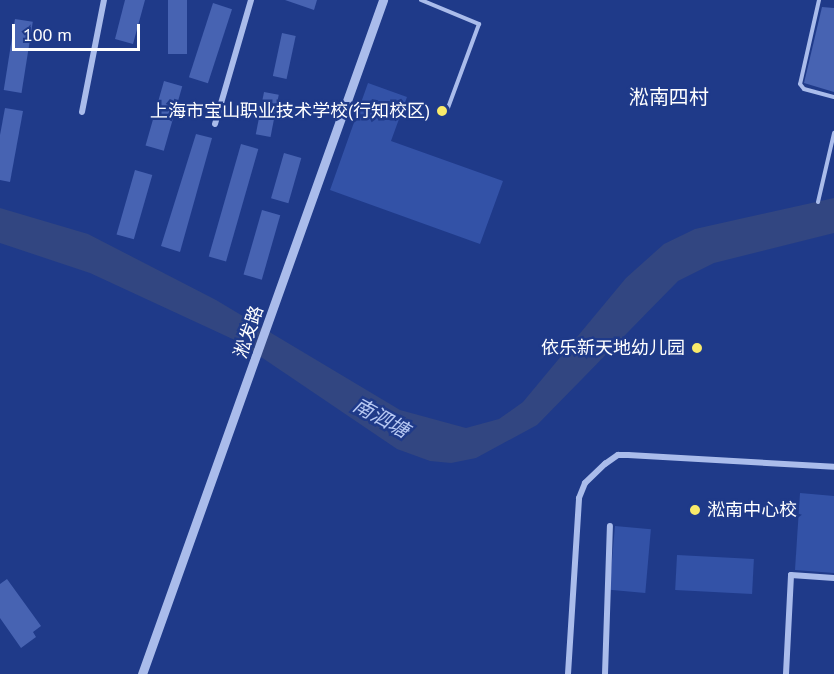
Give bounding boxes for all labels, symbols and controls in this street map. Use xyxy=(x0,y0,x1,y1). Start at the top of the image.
scale bar xyxy=(15,12,142,50)
text: 100 m xyxy=(23,23,72,46)
district label: 淞南四村 xyxy=(629,85,709,109)
place label: 上海市宝山职业技术学校(行知校区) xyxy=(150,100,430,122)
marker: 上海市宝山职业技术学校(行知校区) xyxy=(435,104,449,118)
street label: 淞发路 xyxy=(230,303,268,361)
place label: 依乐新天地幼儿园 xyxy=(541,337,685,359)
marker: 依乐新天地幼儿园 xyxy=(690,341,704,355)
water label: 南泗塘 xyxy=(349,393,413,443)
place label: 淞南中心校 xyxy=(707,499,797,521)
marker: 淞南中心校 xyxy=(688,503,702,517)

